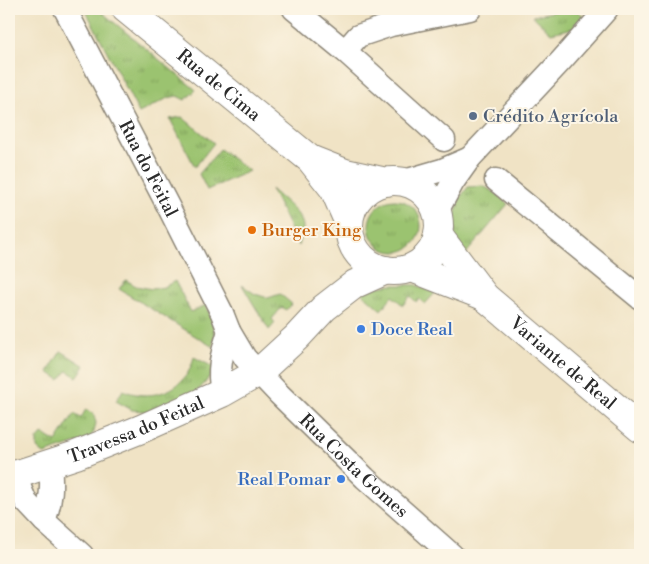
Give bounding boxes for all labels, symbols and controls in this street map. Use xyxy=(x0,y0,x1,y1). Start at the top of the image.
street label: Rua de Cima xyxy=(172,44,266,127)
place label: Crédito Agrícola xyxy=(483,105,619,128)
marker: Crédito Agrícola xyxy=(467,110,479,122)
street label: Rua do Feital xyxy=(114,116,183,221)
place label: Burger King xyxy=(261,219,362,242)
marker: Burger King xyxy=(246,224,258,236)
street label: Variante de Real xyxy=(504,311,622,415)
place label: Doce Real xyxy=(371,318,453,341)
marker: Doce Real xyxy=(355,323,367,335)
street label: Travessa do Feital xyxy=(65,391,208,468)
street label: Rua Costa Gomes xyxy=(294,409,413,523)
place label: Real Pomar xyxy=(238,468,331,491)
marker: Real Pomar xyxy=(335,473,347,485)

